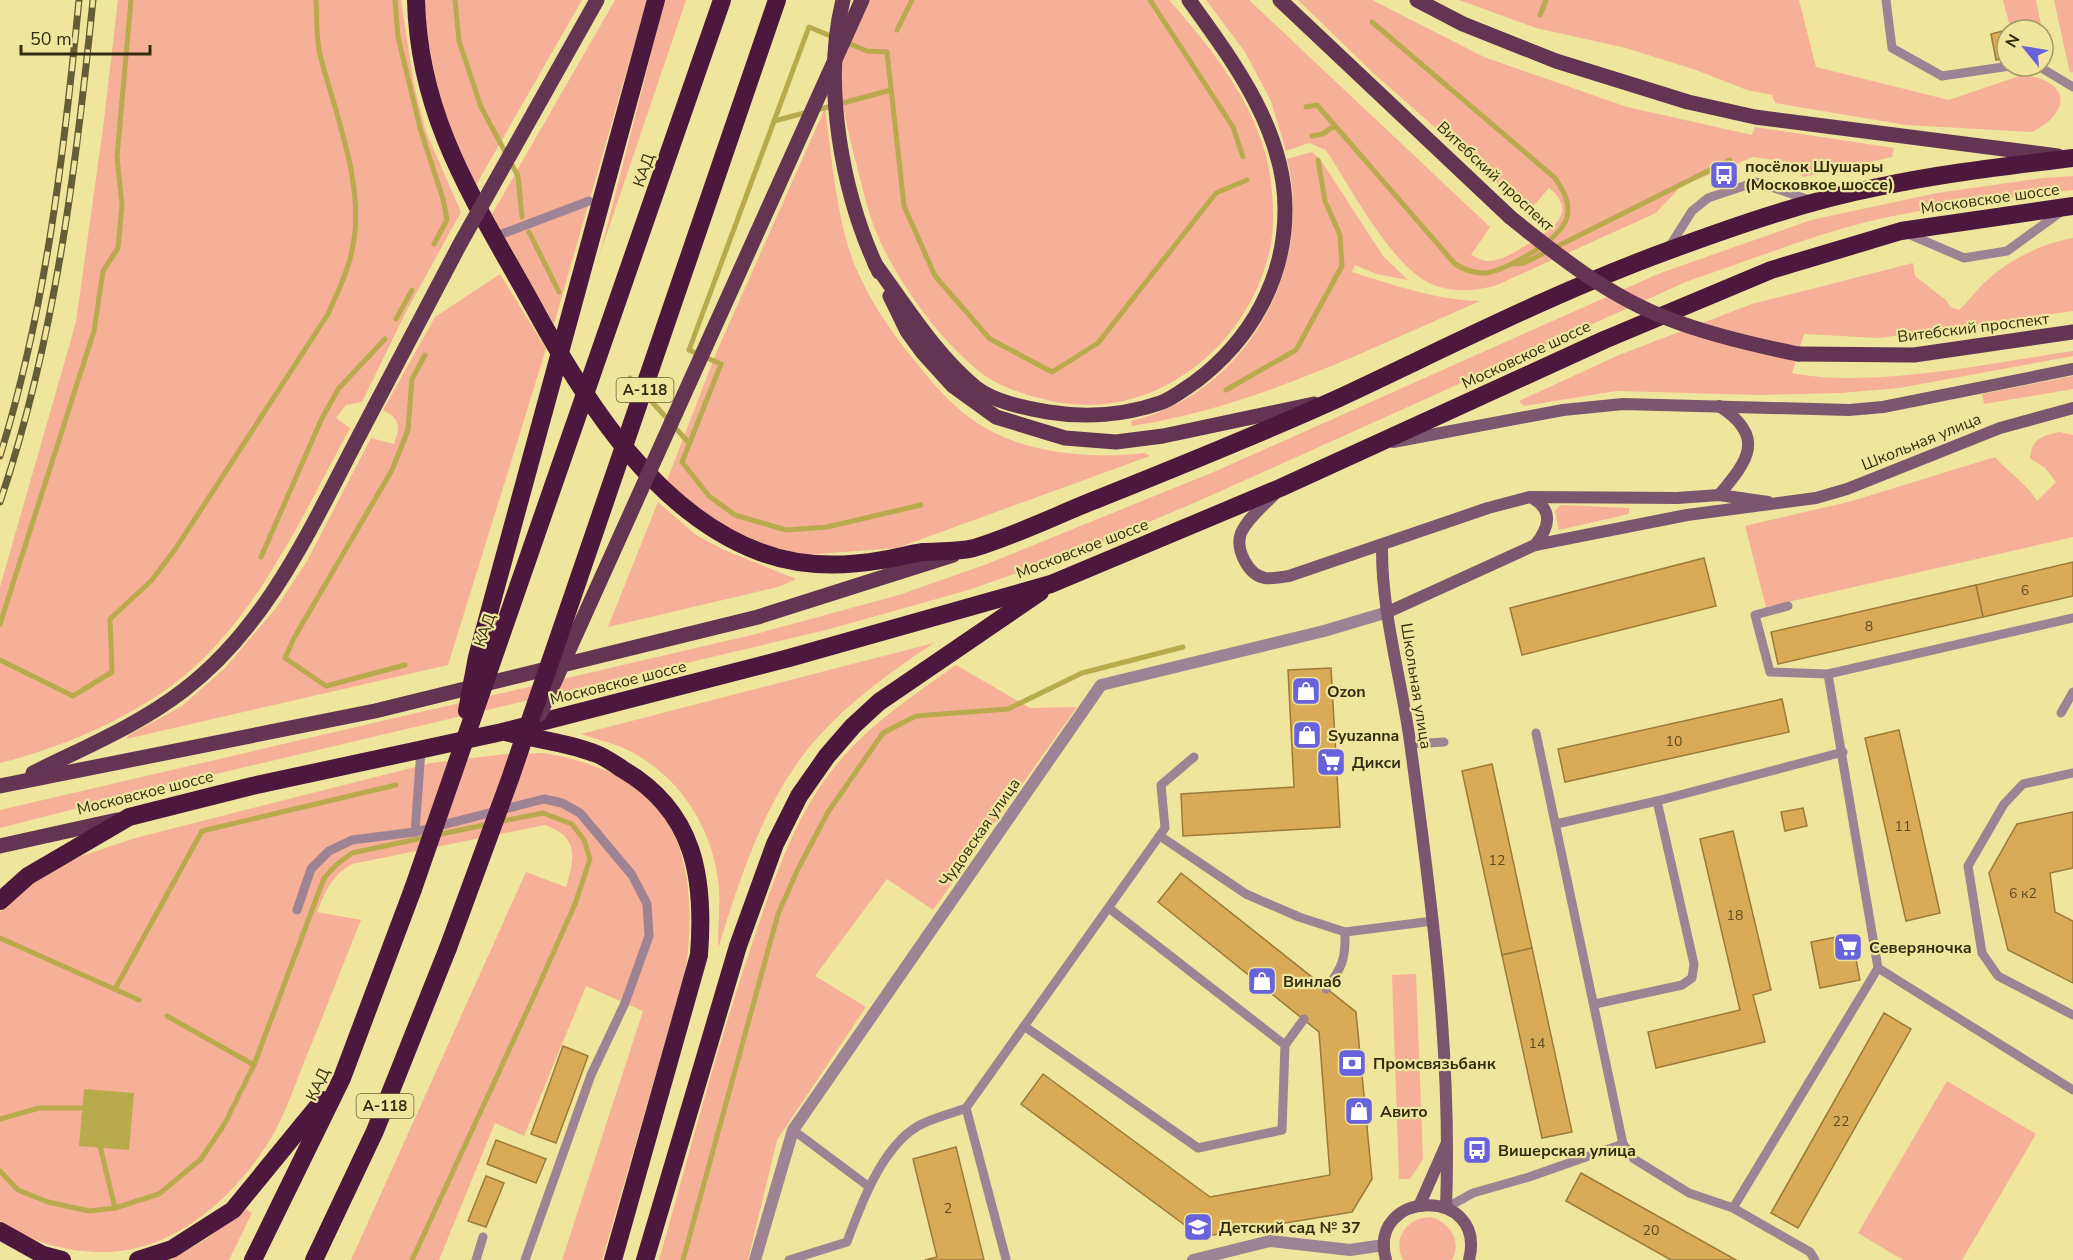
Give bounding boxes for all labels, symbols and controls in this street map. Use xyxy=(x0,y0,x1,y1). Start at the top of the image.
scale bar xyxy=(21,18,150,56)
north arrow xyxy=(1995,18,2055,78)
text: 50 m xyxy=(30,27,72,51)
text: N xyxy=(2000,30,2025,52)
street label: Витебский проспект xyxy=(1432,117,1559,237)
street label: КАД xyxy=(628,150,660,190)
place label: посёлок Шушары (Московкое шоссе) xyxy=(1745,156,1894,196)
bus stop icon: посёлок Шушары (Московкое шоссе) xyxy=(1708,159,1740,191)
street label: Московское шоссе xyxy=(1919,178,2061,220)
street label: Витебский проспект xyxy=(1896,308,2051,348)
street label: Московское шоссе xyxy=(1458,315,1595,394)
road number: А-118 xyxy=(616,378,674,402)
street label: Школьная улица xyxy=(1858,408,1985,476)
street label: Московское шоссе xyxy=(1013,514,1152,584)
house number: 6 xyxy=(2021,581,2029,600)
street label: КАД xyxy=(469,610,501,650)
house number: 8 xyxy=(1865,617,1873,636)
street label: Школьная улица xyxy=(1395,622,1437,751)
street label: Московское шоссе xyxy=(548,655,689,711)
shop icon: Ozon xyxy=(1290,675,1322,707)
place label: Ozon xyxy=(1327,681,1366,703)
shop icon: Syuzanna xyxy=(1291,719,1323,751)
place label: Syuzanna xyxy=(1328,725,1399,747)
house number: 10 xyxy=(1666,732,1682,751)
supermarket icon: Дикси xyxy=(1315,746,1347,778)
place label: Дикси xyxy=(1352,752,1401,774)
street label: Московское шоссе xyxy=(75,765,216,821)
street label: Чудовская улица xyxy=(934,774,1026,891)
house number: 11 xyxy=(1895,817,1911,836)
house number: 12 xyxy=(1489,851,1505,870)
house number: 6 к2 xyxy=(2009,884,2037,903)
house number: 18 xyxy=(1727,906,1743,925)
supermarket icon: Северяночка xyxy=(1832,931,1864,963)
place label: Северяночка xyxy=(1869,937,1972,959)
shop icon: Винлаб xyxy=(1246,965,1278,997)
place label: Винлаб xyxy=(1283,971,1341,993)
house number: 14 xyxy=(1529,1034,1545,1053)
bank icon: Промсвязьбанк xyxy=(1336,1047,1368,1079)
place label: Промсвязьбанк xyxy=(1373,1053,1497,1075)
street label: КАД xyxy=(301,1064,335,1105)
road number: А-118 xyxy=(356,1094,414,1118)
shop icon: Авито xyxy=(1343,1095,1375,1127)
place label: Авито xyxy=(1380,1101,1428,1123)
house number: 22 xyxy=(1833,1112,1849,1131)
bus stop icon: Вишерская улица xyxy=(1461,1134,1493,1166)
place label: Вишерская улица xyxy=(1498,1140,1636,1162)
house number: 2 xyxy=(944,1199,952,1218)
school or university icon: Детский сад № 37 xyxy=(1182,1211,1214,1243)
place label: Детский сад № 37 xyxy=(1219,1217,1361,1239)
house number: 20 xyxy=(1643,1221,1659,1240)

